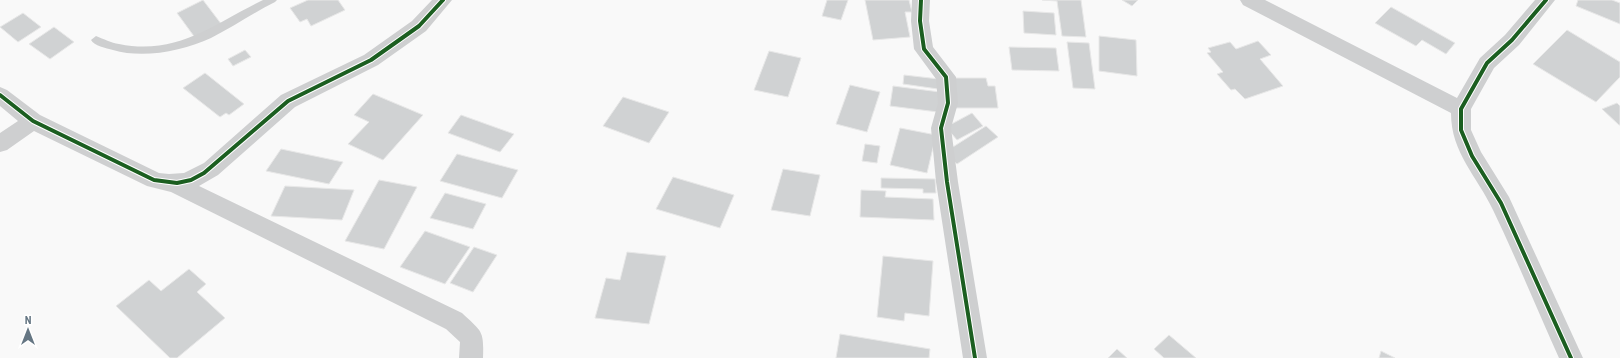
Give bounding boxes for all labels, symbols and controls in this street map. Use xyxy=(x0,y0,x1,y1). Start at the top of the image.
north arrow xyxy=(8,310,48,350)
text: N xyxy=(25,314,32,327)

